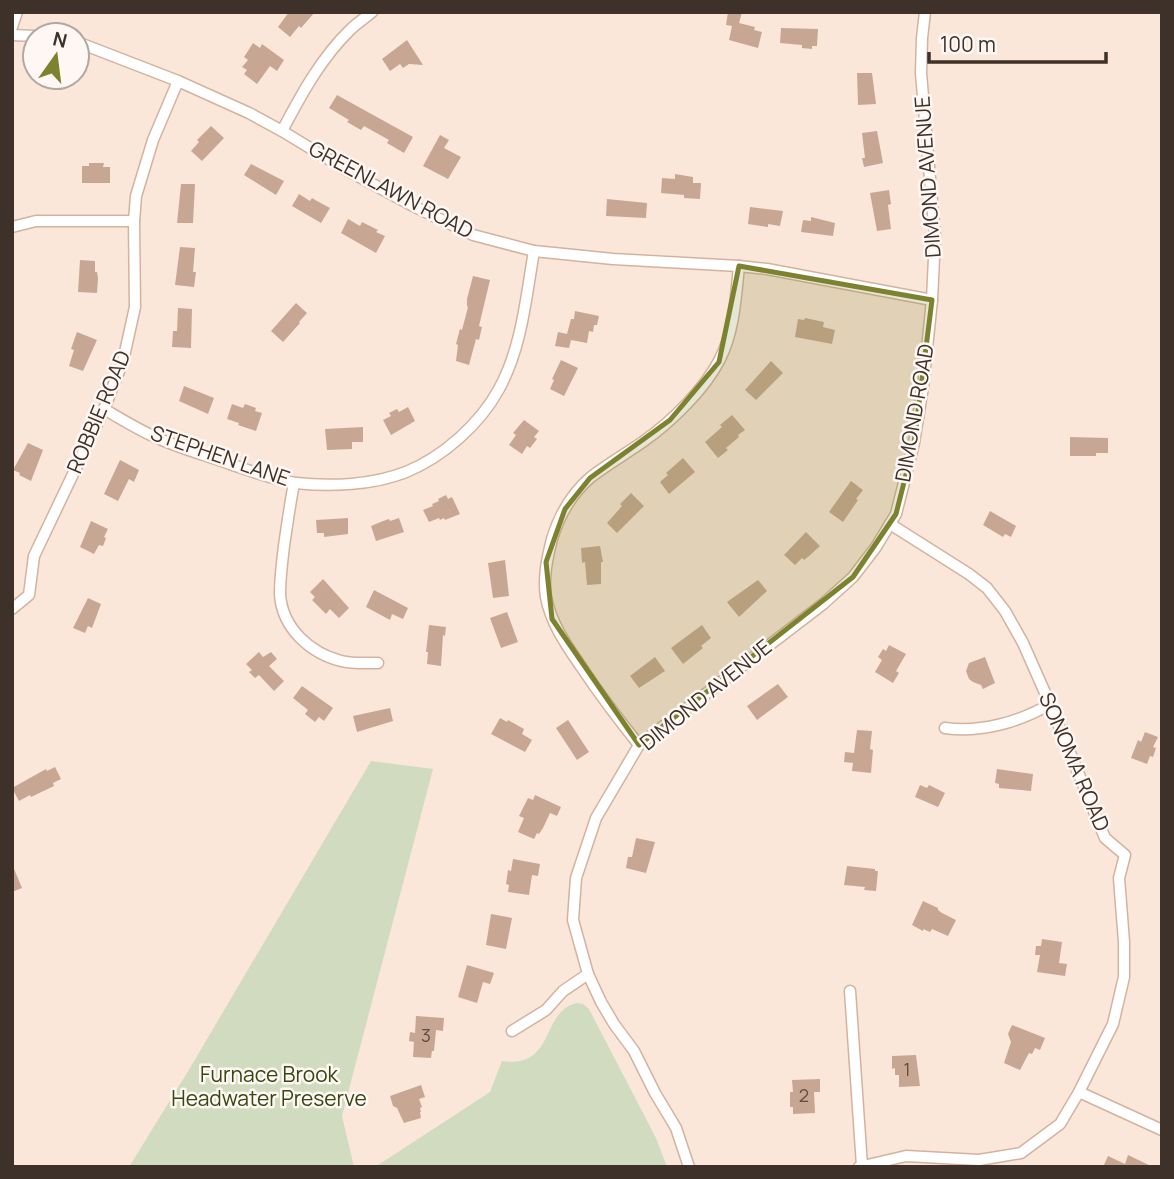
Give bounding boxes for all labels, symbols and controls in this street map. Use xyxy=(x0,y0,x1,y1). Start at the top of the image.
north arrow xyxy=(21,21,91,91)
scale bar xyxy=(929,21,1106,65)
text: N xyxy=(50,25,70,54)
text: 100 m xyxy=(940,30,996,58)
street label: DIMOND AVENUE xyxy=(907,95,947,259)
street label: GREENLAWN ROAD xyxy=(304,134,479,244)
street label: DIMOND ROAD xyxy=(888,341,940,484)
street label: ROBBIE ROAD xyxy=(60,346,136,477)
street label: STEPHEN LANE xyxy=(147,418,294,492)
street label: DIMOND AVENUE xyxy=(634,632,777,756)
street label: SONOMA ROAD xyxy=(1033,688,1117,835)
house number: 3 xyxy=(421,1023,431,1047)
house number: 1 xyxy=(903,1057,911,1081)
park label: Furnace Brook Headwater Preserve xyxy=(171,1060,367,1112)
house number: 2 xyxy=(799,1083,809,1107)

